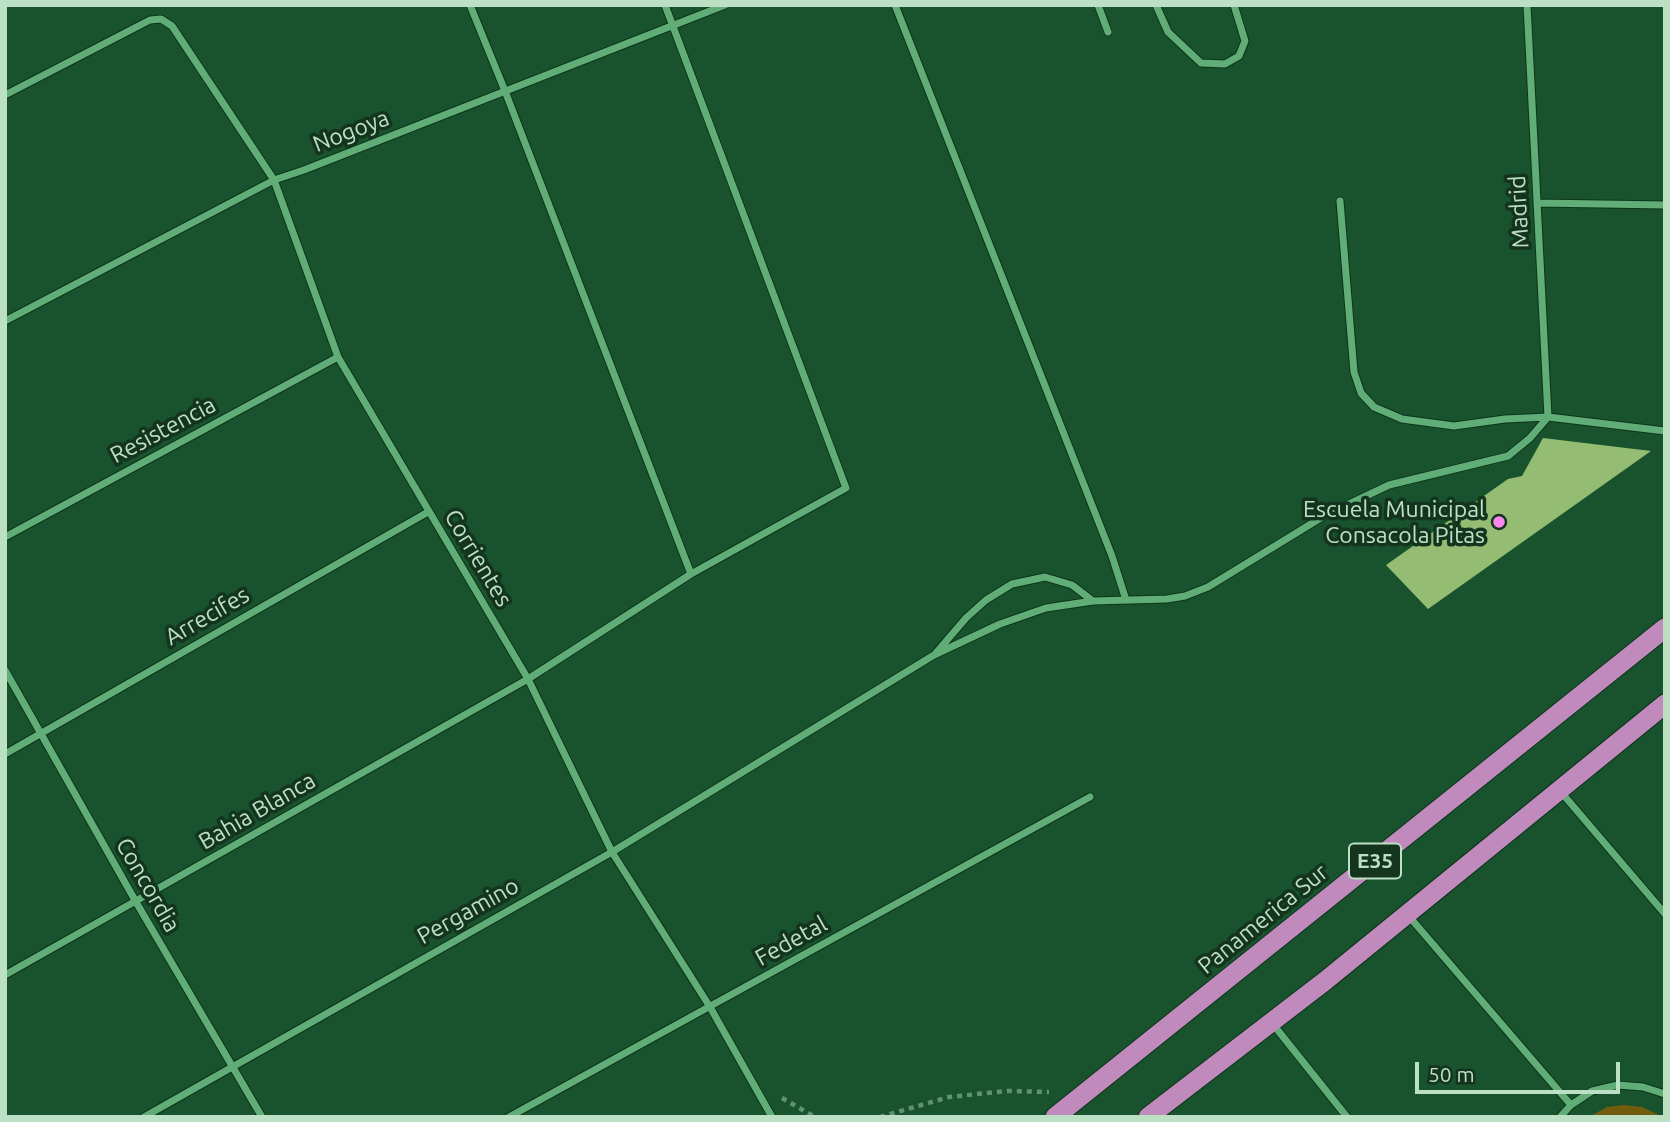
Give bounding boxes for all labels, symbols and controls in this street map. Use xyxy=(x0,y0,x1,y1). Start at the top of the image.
street label: Nogoya xyxy=(309,104,393,158)
street label: Madrid xyxy=(1503,175,1535,249)
street label: Resistencia xyxy=(106,391,220,469)
place label: Escuela Municipal Consacola Pitas xyxy=(1303,495,1485,549)
street label: Corrientes xyxy=(438,505,518,611)
marker: Escuela Municipal Consacola Pitas xyxy=(1491,514,1507,530)
street label: Arrecifes xyxy=(160,581,254,651)
street label: Bahia Blanca xyxy=(194,766,320,856)
street label: Concordia xyxy=(110,833,186,937)
road number: E35 xyxy=(1349,844,1401,878)
street label: Panamerica Sur xyxy=(1193,858,1333,980)
street label: Pergamino xyxy=(412,872,524,950)
street label: Fedetal xyxy=(750,910,832,972)
scale bar xyxy=(1418,1048,1623,1092)
text: 50 m xyxy=(1428,1062,1475,1086)

